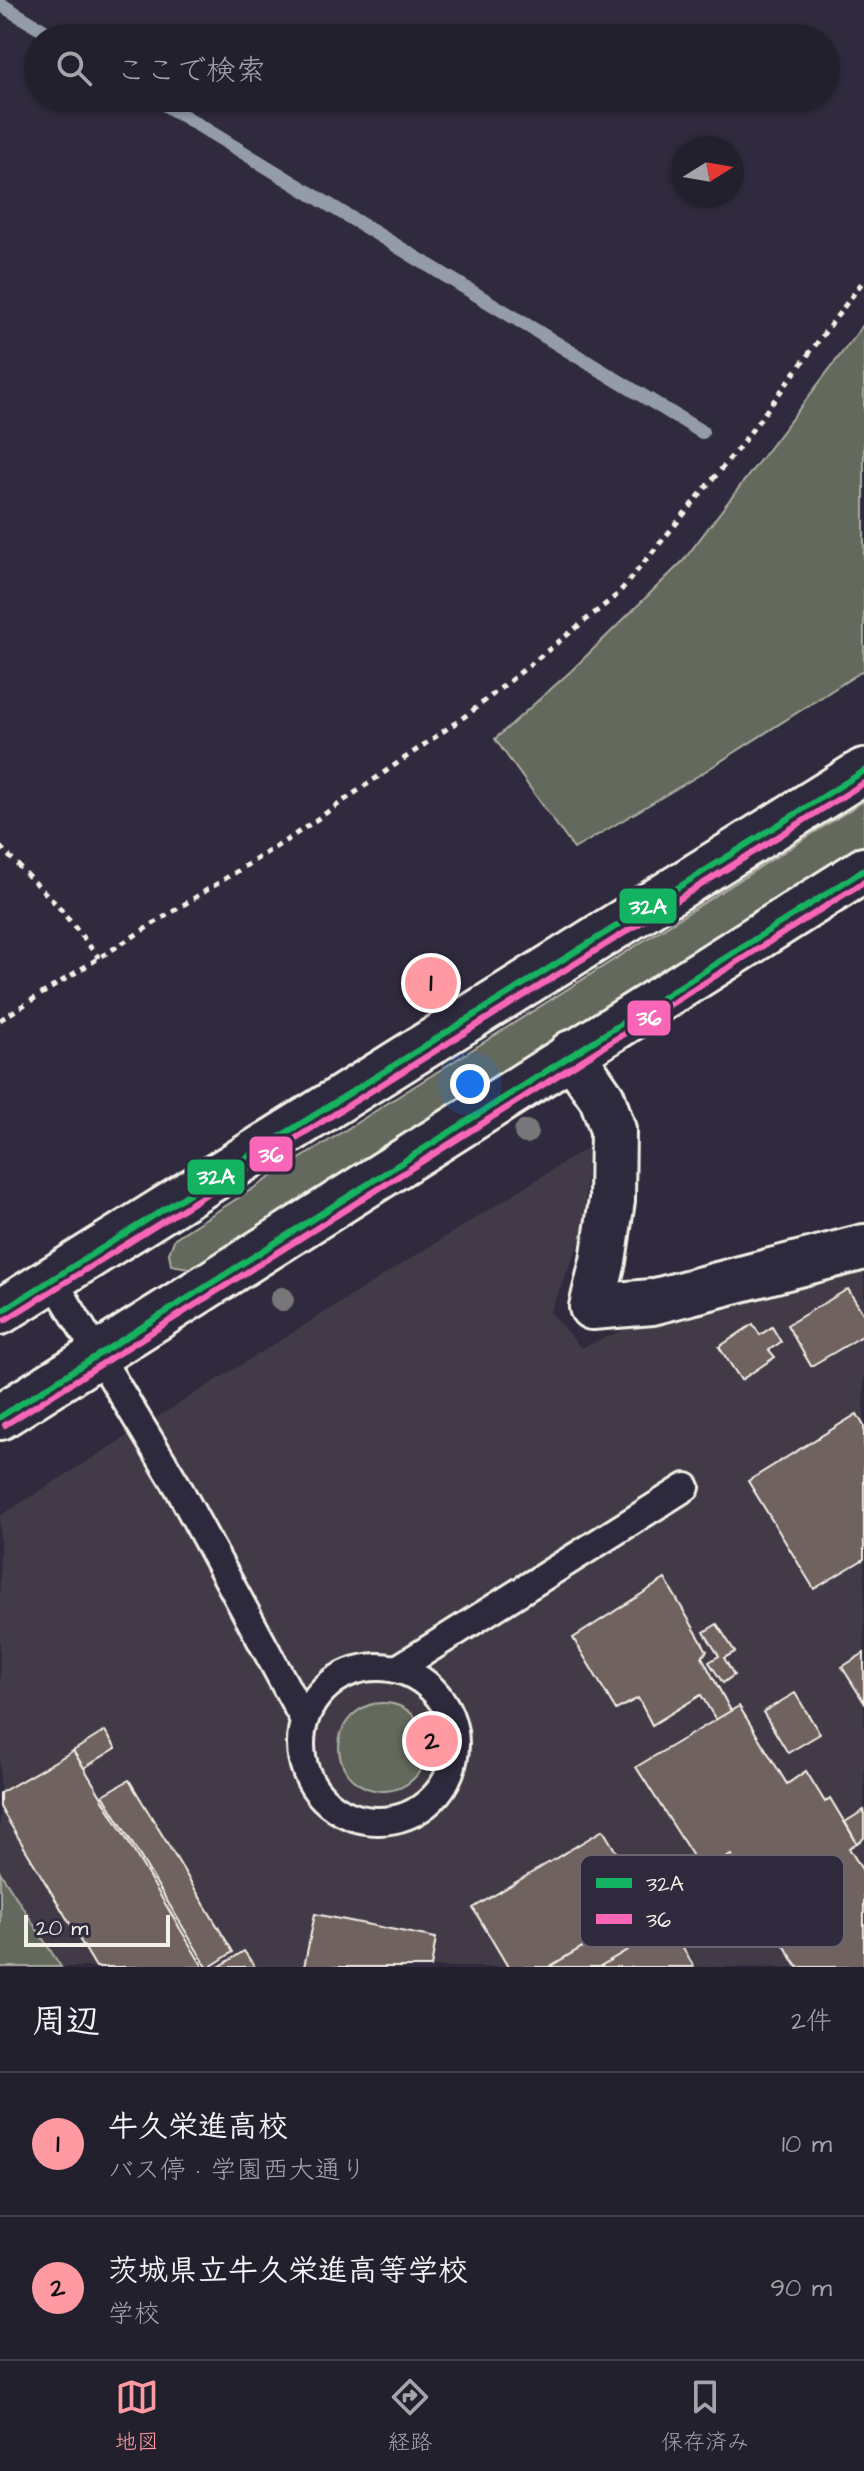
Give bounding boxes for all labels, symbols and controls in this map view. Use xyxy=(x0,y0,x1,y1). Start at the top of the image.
search box xyxy=(24,24,840,112)
icon: search xyxy=(52,46,96,90)
text: ここで検索 xyxy=(116,50,266,92)
north arrow xyxy=(672,136,744,208)
line badge: 32A xyxy=(618,887,678,925)
text: 32A xyxy=(628,892,668,923)
pin: 1 xyxy=(405,953,457,1013)
line badge: 36 xyxy=(626,999,672,1037)
text: 36 xyxy=(636,1003,662,1034)
your location xyxy=(450,1064,490,1104)
line badge: 36 xyxy=(248,1135,294,1173)
text: 36 xyxy=(258,1140,284,1171)
line badge: 32A xyxy=(186,1158,246,1196)
text: 32A xyxy=(196,1162,236,1193)
pin: 2 xyxy=(406,1711,458,1771)
legend xyxy=(580,1855,844,1947)
text: 32A xyxy=(646,1869,684,1900)
text: 36 xyxy=(646,1905,671,1936)
scale bar xyxy=(24,1911,170,1947)
text: 20 m xyxy=(36,1913,88,1944)
text: 周辺 xyxy=(32,1998,100,2046)
text: 2件 xyxy=(791,2003,832,2039)
text: 牛久栄進高校 xyxy=(108,2106,288,2148)
text: 1 xyxy=(56,2126,60,2162)
text: 10 m xyxy=(782,2126,832,2162)
text: バス停 · 学園西大通り xyxy=(108,2152,366,2188)
text: 茨城県立牛久栄進高等学校 xyxy=(108,2250,468,2292)
text: 2 xyxy=(51,2270,65,2306)
text: 90 m xyxy=(770,2270,832,2306)
text: 学校 xyxy=(108,2296,160,2332)
tab: 地図 xyxy=(115,2375,159,2458)
tab: 経路 xyxy=(388,2375,432,2458)
tab: 保存済み xyxy=(661,2375,749,2458)

